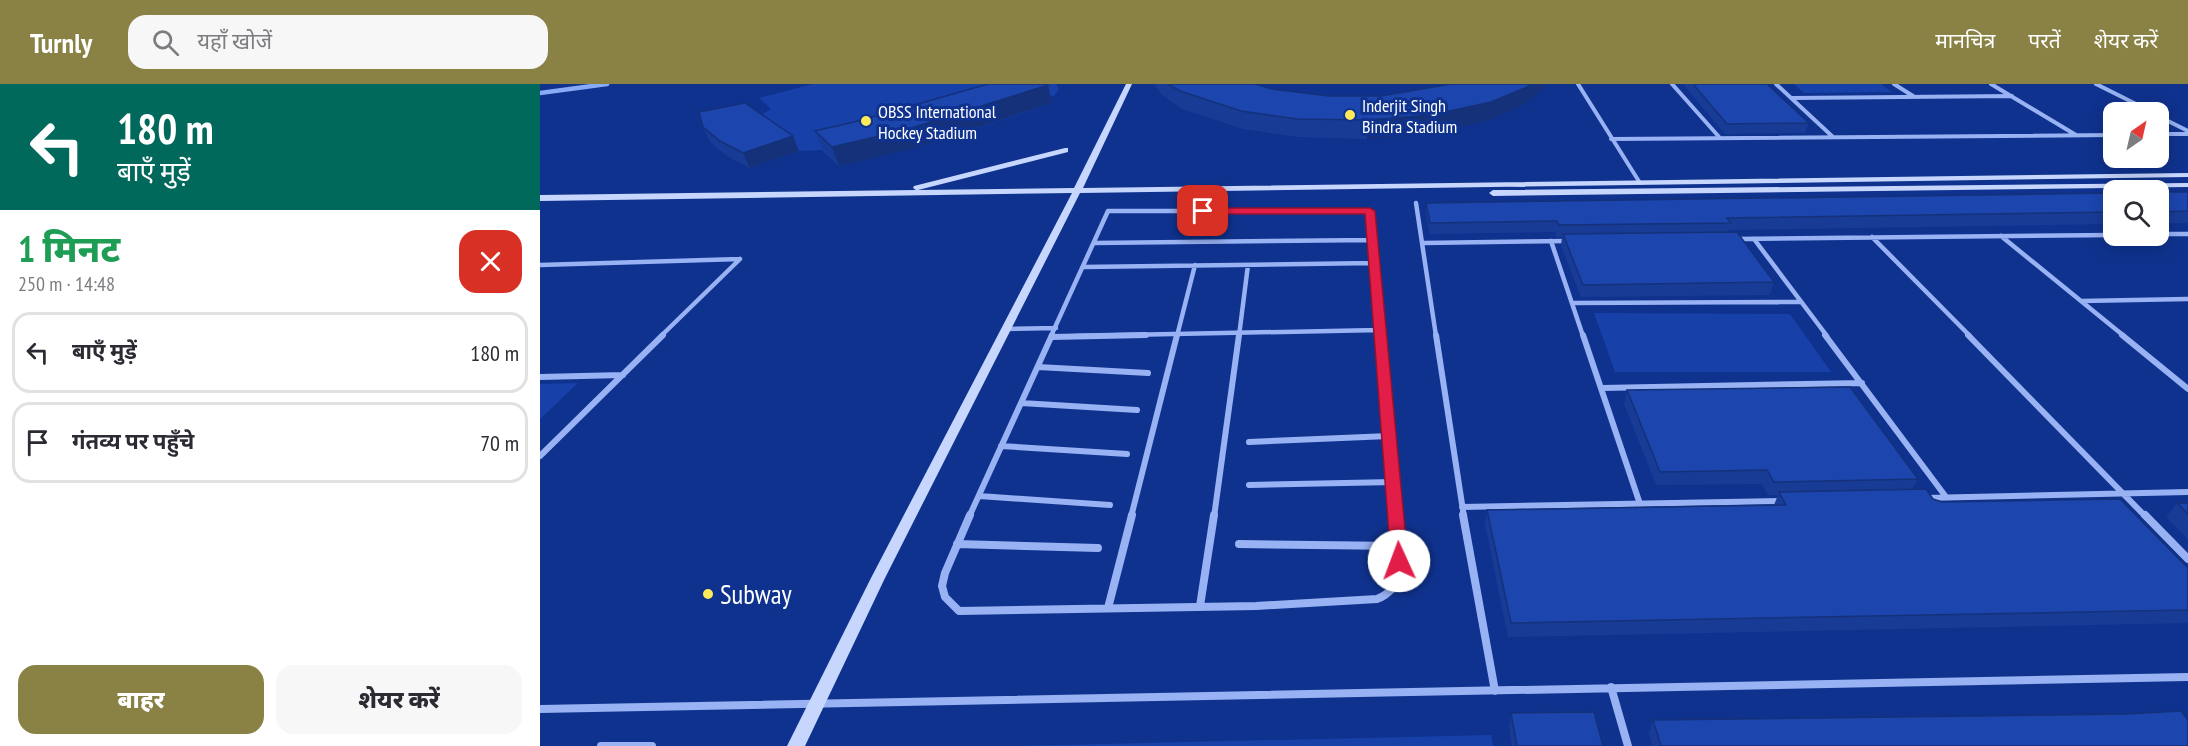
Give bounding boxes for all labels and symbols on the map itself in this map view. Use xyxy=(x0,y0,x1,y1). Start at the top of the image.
place label: Inderjit Singh Bindra Stadium xyxy=(1362,94,1457,138)
place label: OBSS International Hockey Stadium xyxy=(878,100,997,144)
north arrow xyxy=(2103,102,2169,168)
marker: Inderjit Singh Bindra Stadium xyxy=(1343,108,1357,122)
marker: OBSS International Hockey Stadium xyxy=(859,114,873,128)
pin xyxy=(1177,185,1228,236)
position arrow xyxy=(1367,529,1431,593)
place label: Subway xyxy=(720,577,792,611)
marker: Subway xyxy=(701,587,715,601)

